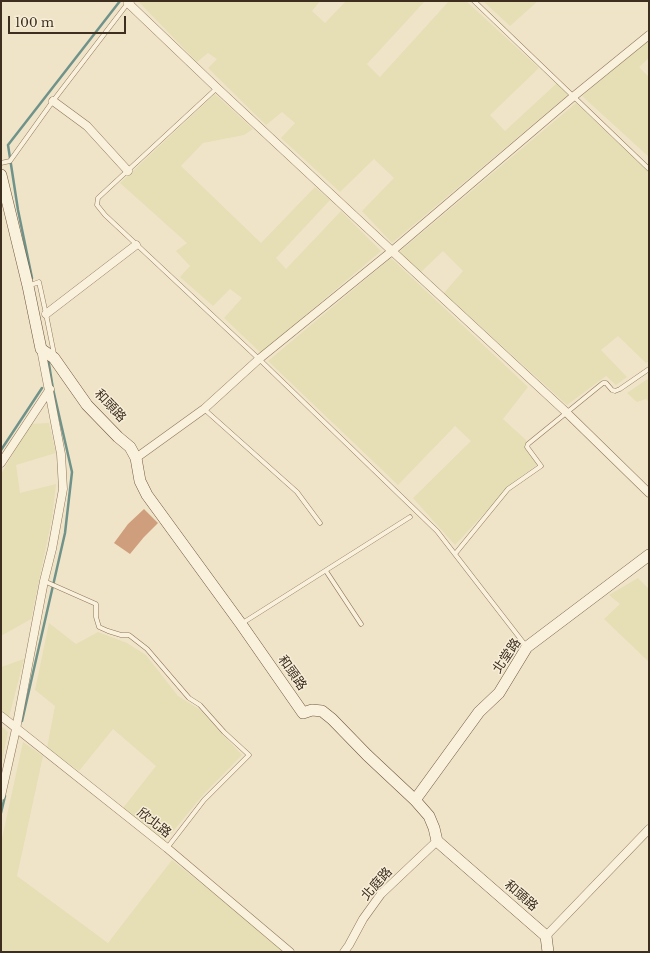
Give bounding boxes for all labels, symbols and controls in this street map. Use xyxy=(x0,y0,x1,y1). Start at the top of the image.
scale bar xyxy=(10,8,128,34)
text: 100 m xyxy=(15,15,54,30)
street label: 和頭路 xyxy=(91,386,129,426)
street label: 北堂路 xyxy=(490,635,524,677)
street label: 和頭路 xyxy=(274,653,310,693)
street label: 欣北路 xyxy=(134,805,174,841)
street label: 北庭路 xyxy=(358,864,396,904)
street label: 和頭路 xyxy=(501,877,541,915)

